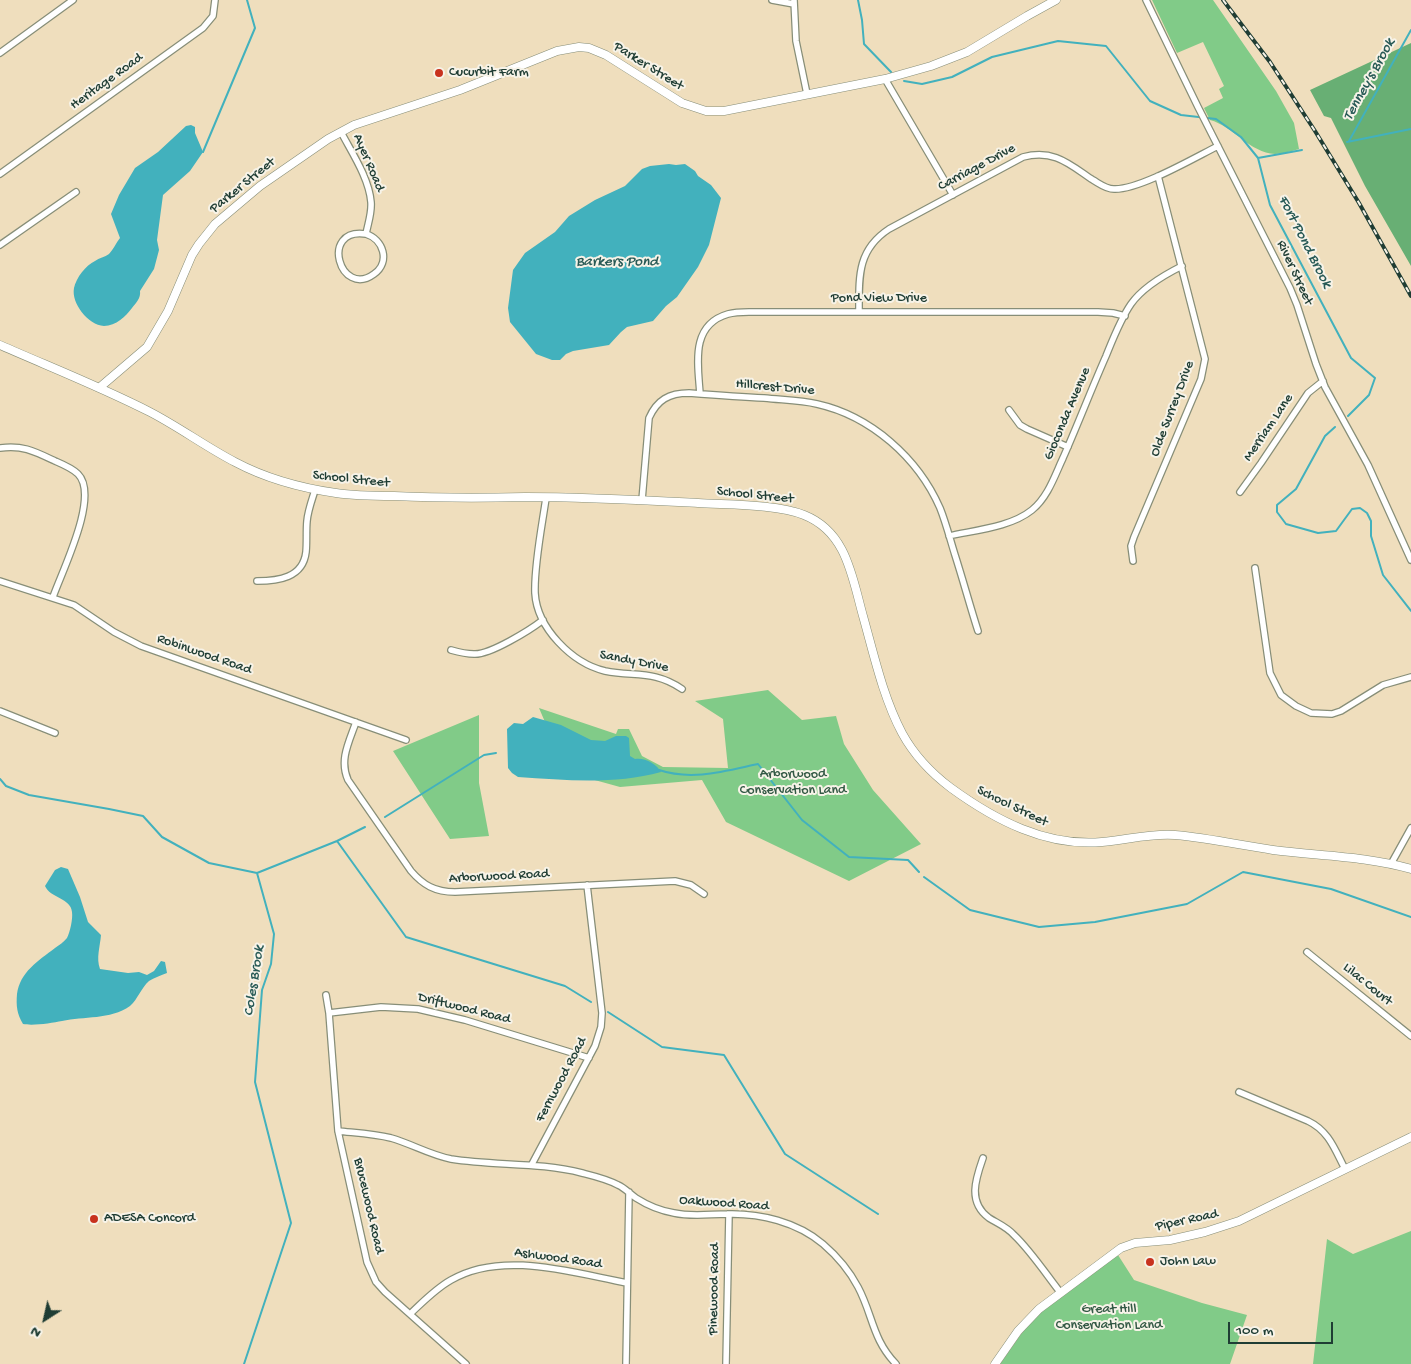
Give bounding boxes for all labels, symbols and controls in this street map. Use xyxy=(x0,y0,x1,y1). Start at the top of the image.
water label: Tenney's Brook xyxy=(1340,36,1400,124)
street label: Parker Street xyxy=(610,39,686,95)
street label: Heritage Road xyxy=(67,50,147,114)
place label: Cucurbit Farm xyxy=(449,65,529,81)
marker: Cucurbit Farm xyxy=(433,67,445,79)
street label: Ayer Road xyxy=(348,132,388,194)
street label: Carriage Drive xyxy=(935,141,1019,195)
street label: Parker Street xyxy=(207,154,279,218)
water label: Fort Pond Brook xyxy=(1273,193,1335,291)
street label: River Street xyxy=(1272,238,1316,308)
water label: Barkers Pond xyxy=(576,254,658,272)
street label: Pond View Drive xyxy=(831,291,927,307)
street label: Olde Surrey Drive xyxy=(1147,359,1199,459)
street label: Gioconda Avenue xyxy=(1041,365,1095,463)
street label: Hillcrest Drive xyxy=(735,376,815,400)
street label: Merriam Lane xyxy=(1240,391,1298,465)
street label: School Street xyxy=(312,468,390,492)
street label: School Street xyxy=(716,484,794,508)
street label: Robinwood Road xyxy=(154,631,254,679)
street label: Sandy Drive xyxy=(598,647,670,677)
park label: Arborwood Conservation Land xyxy=(740,767,846,800)
street label: School Street xyxy=(974,783,1050,831)
street label: Arborwood Road xyxy=(448,866,550,888)
water label: Coles Brook xyxy=(241,944,269,1018)
street label: Lilac Court xyxy=(1339,960,1395,1010)
street label: Driftwood Road xyxy=(416,989,512,1029)
street label: Fernwood Road xyxy=(533,1035,591,1125)
street label: Brucewood Road xyxy=(349,1156,387,1256)
street label: Oakwood Road xyxy=(679,1192,769,1216)
street label: Piper Road xyxy=(1154,1206,1220,1236)
place label: ADESA Concord xyxy=(104,1211,195,1227)
marker: ADESA Concord xyxy=(88,1213,100,1225)
street label: Pinewood Road xyxy=(706,1243,724,1335)
street label: Ashwood Road xyxy=(513,1245,603,1273)
place label: John Law xyxy=(1160,1254,1216,1270)
marker: John Law xyxy=(1144,1256,1156,1268)
north arrow xyxy=(20,1294,70,1344)
park label: Great Hill Conservation Land xyxy=(1056,1302,1162,1334)
scale bar xyxy=(1231,1312,1336,1344)
text: N xyxy=(27,1322,45,1341)
text: 100 m xyxy=(1236,1322,1273,1340)

